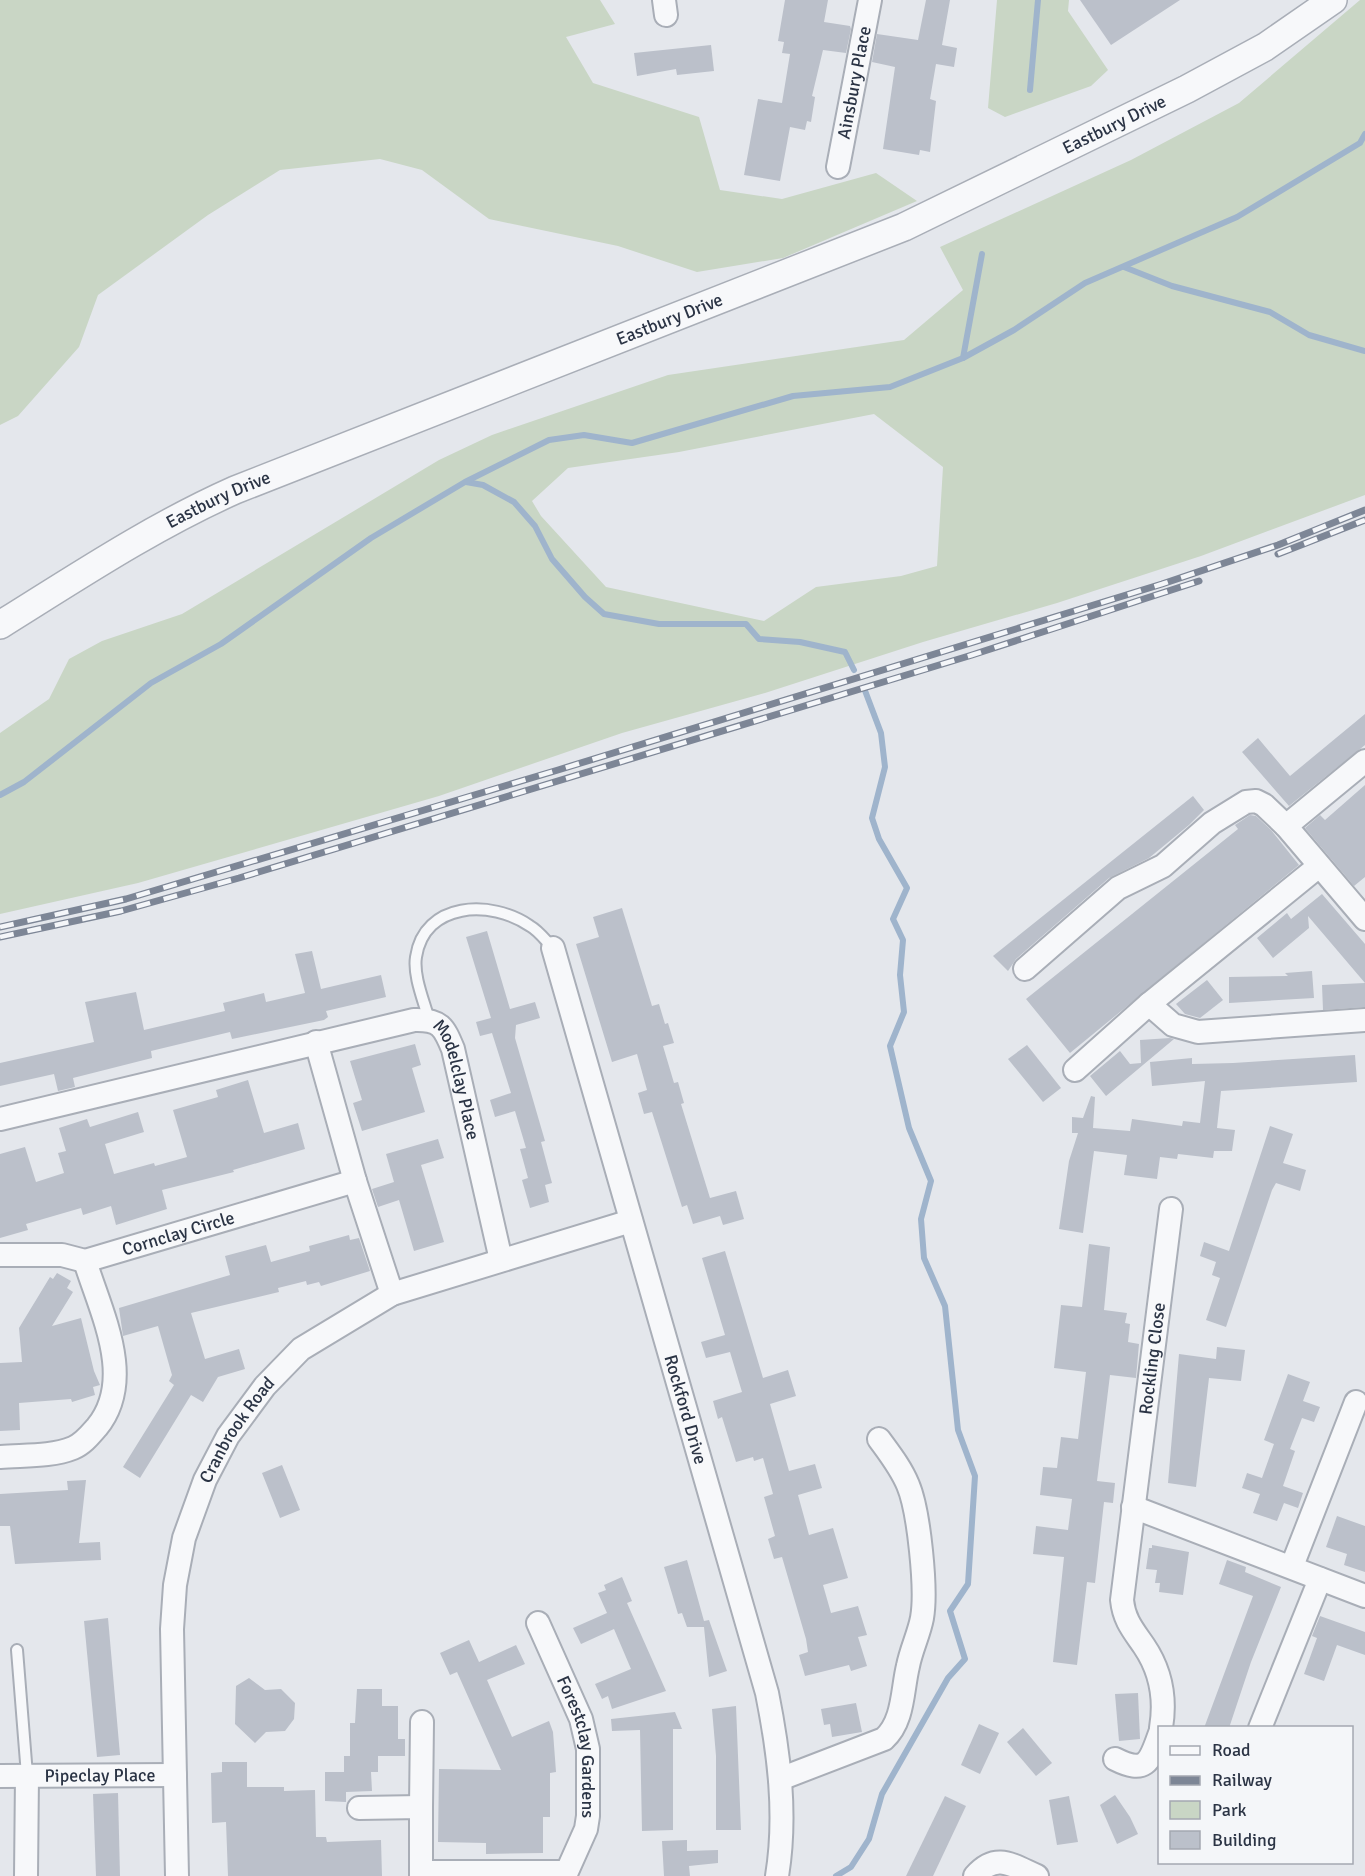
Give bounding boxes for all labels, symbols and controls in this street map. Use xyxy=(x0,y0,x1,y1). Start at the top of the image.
street label: Ainsbury Place xyxy=(833,24,876,141)
street label: Eastbury Drive xyxy=(1059,90,1170,159)
street label: Eastbury Drive xyxy=(613,288,726,350)
street label: Eastbury Drive xyxy=(162,466,273,533)
street label: Modelclay Place xyxy=(428,1014,484,1142)
street label: Cornclay Circle xyxy=(119,1206,237,1260)
street label: Rockling Close xyxy=(1134,1301,1170,1416)
street label: Rockford Drive xyxy=(659,1352,712,1467)
street label: Cranbrook Road xyxy=(194,1372,279,1487)
street label: Forestclay Gardens xyxy=(552,1672,599,1818)
legend xyxy=(1158,1726,1353,1864)
text: Road xyxy=(1212,1739,1251,1761)
street label: Pipeclay Place xyxy=(45,1764,155,1787)
text: Railway xyxy=(1212,1769,1273,1791)
text: Park xyxy=(1212,1799,1247,1821)
text: Building xyxy=(1212,1829,1276,1851)

